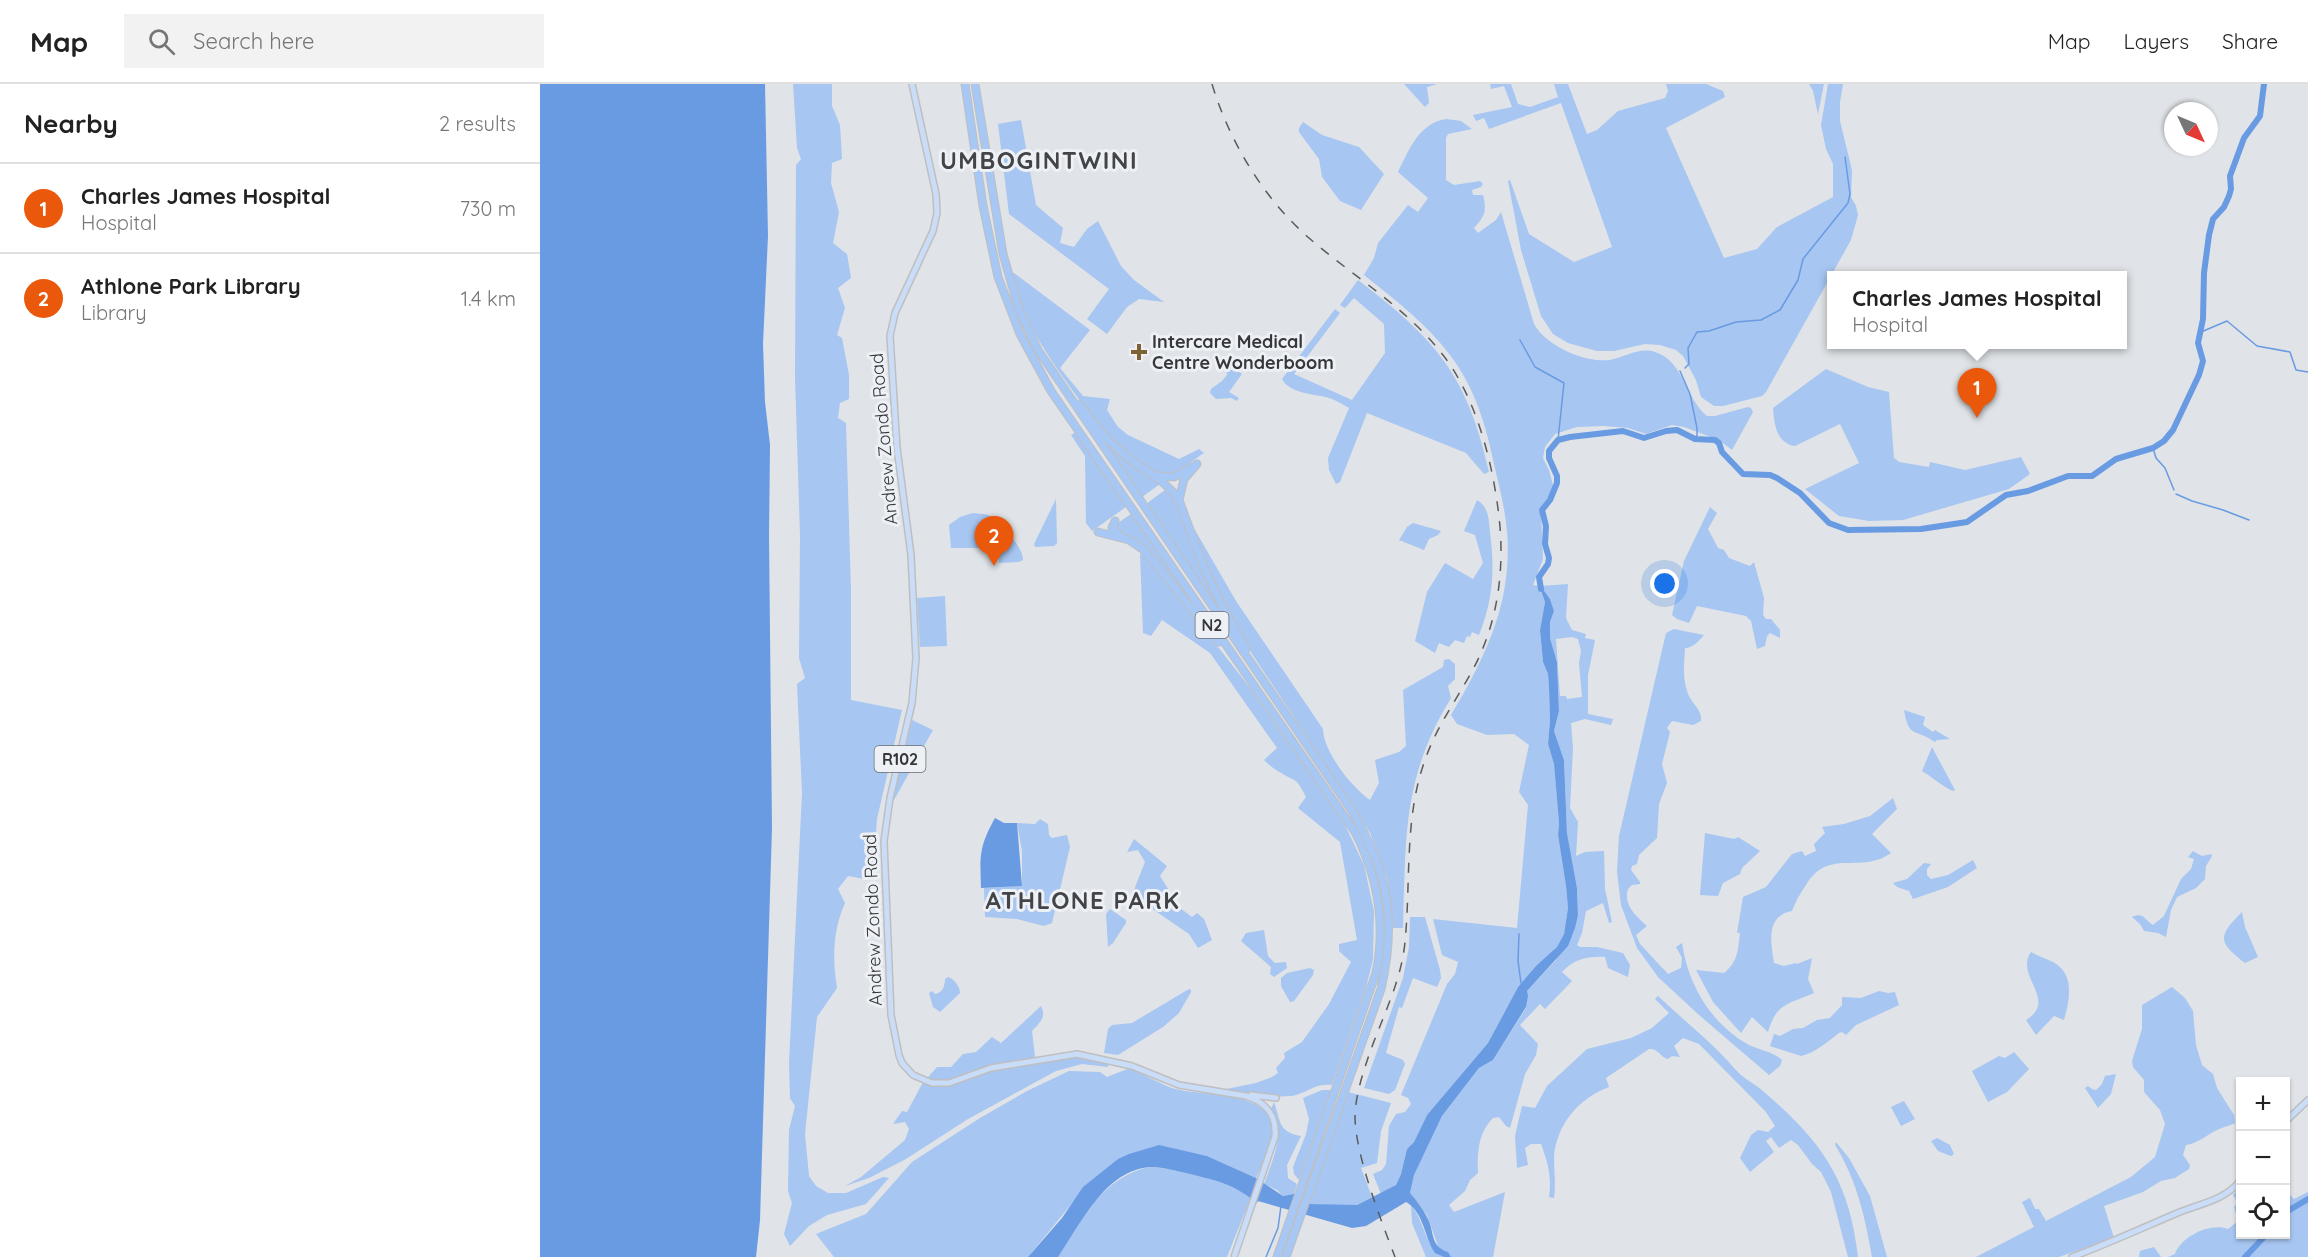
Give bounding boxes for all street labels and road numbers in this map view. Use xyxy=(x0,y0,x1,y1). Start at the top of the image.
street label: Andrew Zondo Road xyxy=(865,352,902,526)
road number: N2 xyxy=(1196,612,1228,638)
road number: R102 xyxy=(874,746,926,772)
street label: Andrew Zondo Road xyxy=(858,834,887,1006)

